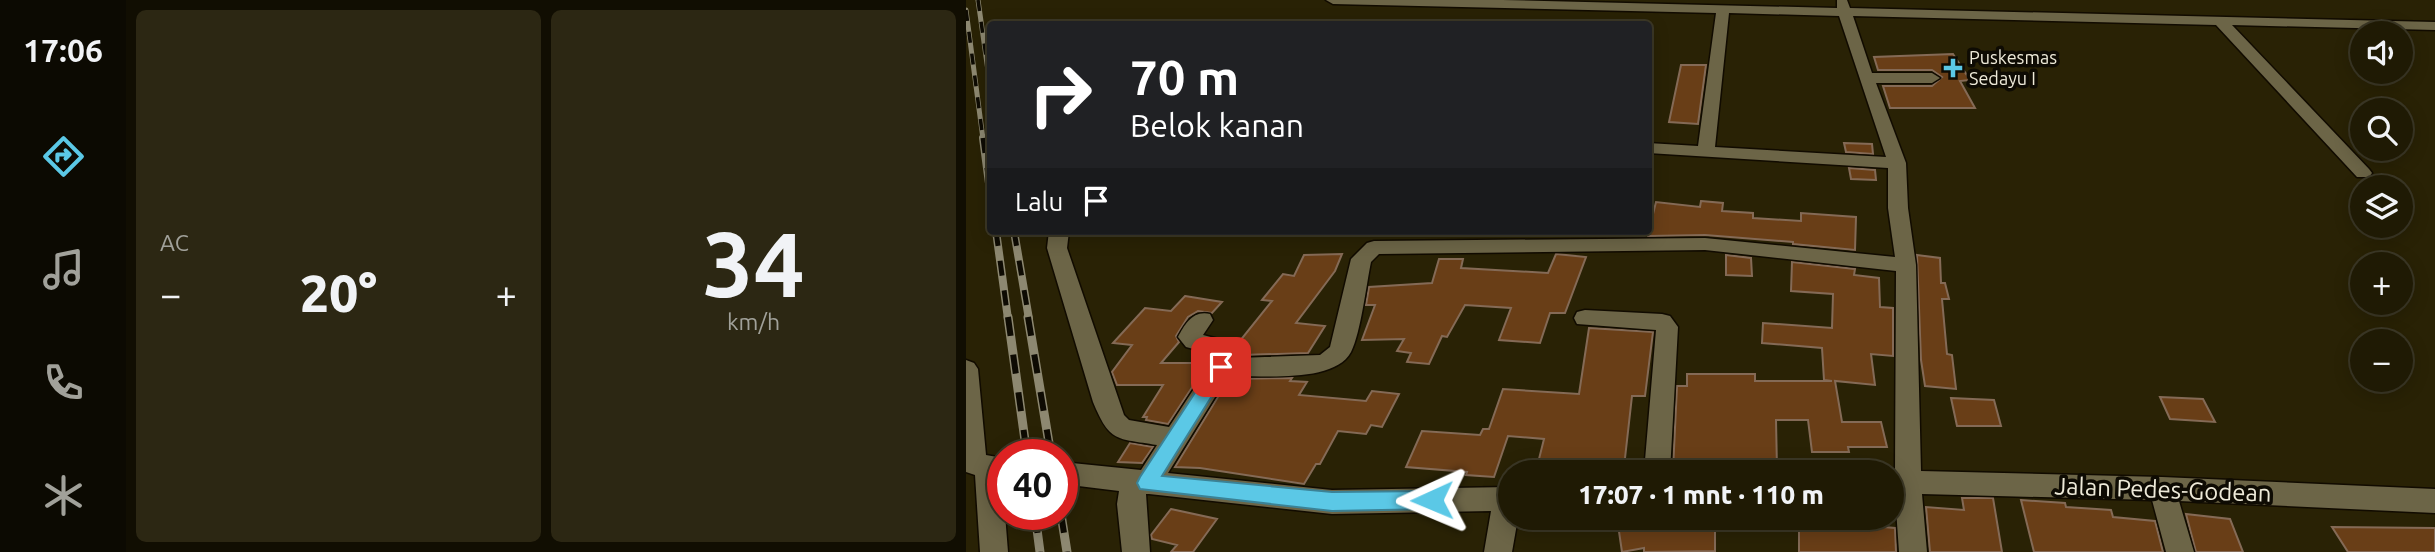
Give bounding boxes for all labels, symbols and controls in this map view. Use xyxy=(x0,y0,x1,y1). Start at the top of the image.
map controls xyxy=(2350,21,2413,392)
button: sound xyxy=(2350,21,2413,84)
text: 17:06 xyxy=(23,32,103,68)
place label: Puskesmas Sedayu I xyxy=(1969,47,2057,88)
icon: right xyxy=(1015,49,1106,140)
text: 70 m xyxy=(1130,49,1239,104)
marker: Puskesmas Sedayu I xyxy=(1943,58,1963,78)
button: search xyxy=(2350,98,2413,161)
text: Belok kanan xyxy=(1130,107,1304,143)
icon: directions xyxy=(39,132,88,181)
button: layers xyxy=(2350,175,2413,238)
icon: arrive xyxy=(1077,182,1115,220)
text: Lalu xyxy=(1015,187,1063,216)
text: 34 xyxy=(702,212,805,314)
text: AC xyxy=(160,230,189,255)
icon: music xyxy=(39,245,88,294)
button: + xyxy=(2350,252,2413,315)
text: 20° xyxy=(300,264,377,322)
text: − xyxy=(160,273,181,315)
text: + xyxy=(496,273,517,315)
text: km/h xyxy=(727,309,780,334)
button: − xyxy=(2350,329,2413,392)
pin xyxy=(1191,337,1251,397)
icon: arrive xyxy=(1202,348,1240,386)
icon: phone xyxy=(39,358,88,407)
speed limit sign: 40 xyxy=(987,439,1078,530)
position arrow xyxy=(1395,463,1469,537)
icon: climate xyxy=(39,471,88,520)
street label: Jalan Pedes-Godean xyxy=(2054,472,2272,507)
text: 17:07 · 1 mnt · 110 m xyxy=(1578,480,1824,509)

